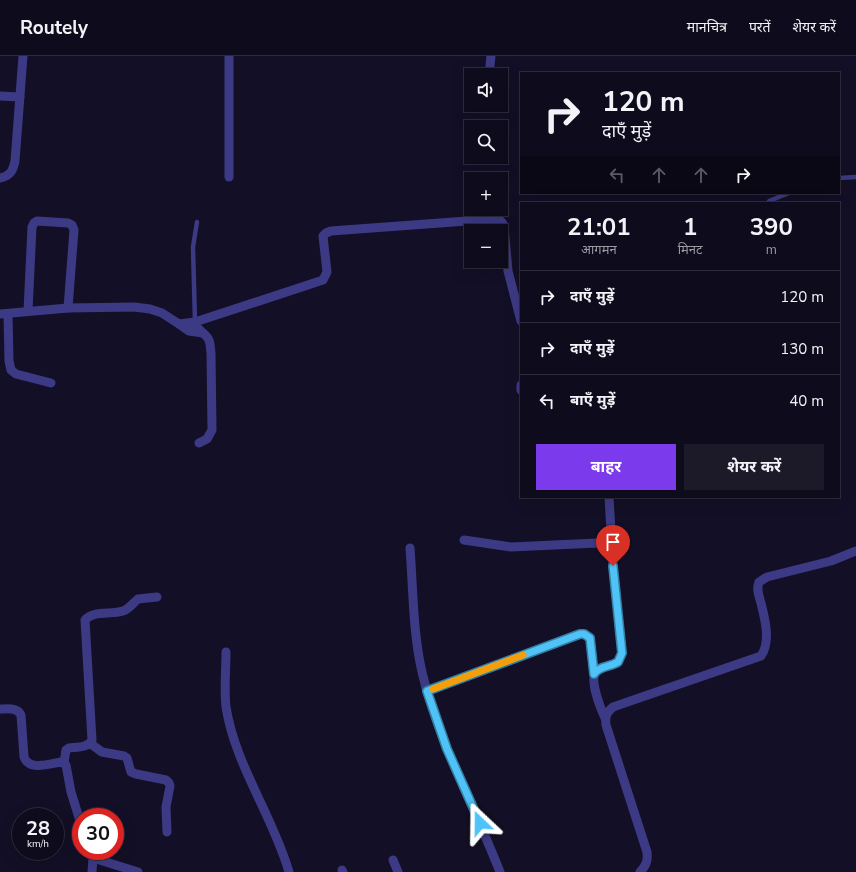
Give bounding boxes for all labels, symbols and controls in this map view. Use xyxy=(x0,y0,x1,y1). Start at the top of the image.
text: Routely xyxy=(20,15,88,41)
text: मानचित्र xyxy=(687,18,727,37)
text: परतें xyxy=(749,18,771,37)
text: शेयर करें xyxy=(793,18,836,37)
map controls xyxy=(464,68,508,268)
button: sound xyxy=(464,68,508,112)
text: 120 m xyxy=(602,83,685,121)
icon: right xyxy=(536,88,588,140)
text: दाएँ मुड़ें xyxy=(602,119,651,143)
button: search xyxy=(464,120,508,164)
icon: left xyxy=(606,164,628,186)
icon: ahead xyxy=(648,164,670,186)
icon: ahead xyxy=(690,164,712,186)
icon: right xyxy=(732,164,754,186)
button: + xyxy=(464,172,508,216)
text: 21:01 xyxy=(567,211,631,243)
text: 1 xyxy=(683,211,697,243)
text: 390 xyxy=(750,211,793,243)
button: − xyxy=(464,224,508,268)
text: आगमन xyxy=(581,241,617,259)
text: मिनट xyxy=(678,241,703,259)
text: m xyxy=(766,241,777,259)
icon: right xyxy=(536,286,558,308)
text: दाएँ मुड़ें xyxy=(570,286,614,306)
text: 120 m xyxy=(780,287,824,307)
icon: right xyxy=(536,338,558,360)
text: दाएँ मुड़ें xyxy=(570,338,614,358)
text: 130 m xyxy=(780,339,824,359)
icon: left xyxy=(536,390,558,412)
text: बाएँ मुड़ें xyxy=(570,390,615,410)
text: 40 m xyxy=(789,391,824,411)
button: बाहर xyxy=(536,444,676,490)
button: शेयर करें xyxy=(684,444,824,490)
pin xyxy=(596,525,630,566)
icon: arrive xyxy=(602,531,624,553)
position arrow xyxy=(459,802,501,844)
speed limit sign: 30 xyxy=(72,808,124,860)
text: 28 xyxy=(26,815,50,842)
text: km/h xyxy=(27,837,49,851)

